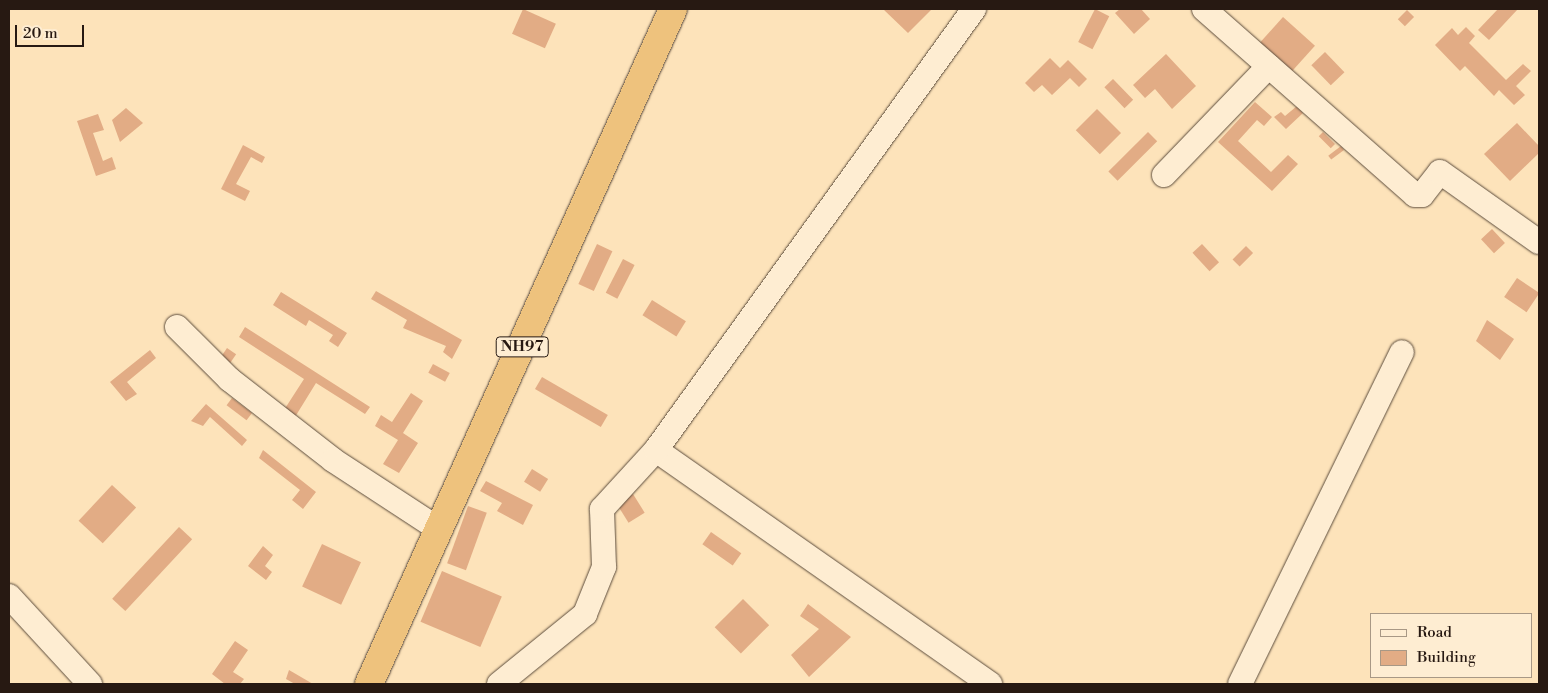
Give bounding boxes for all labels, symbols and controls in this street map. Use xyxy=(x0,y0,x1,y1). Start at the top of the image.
scale bar xyxy=(18,15,86,47)
text: 20 m xyxy=(23,24,58,43)
road number: NH97 xyxy=(494,334,550,360)
legend xyxy=(1370,613,1533,678)
text: Road xyxy=(1417,623,1452,642)
text: Building xyxy=(1417,648,1476,667)

